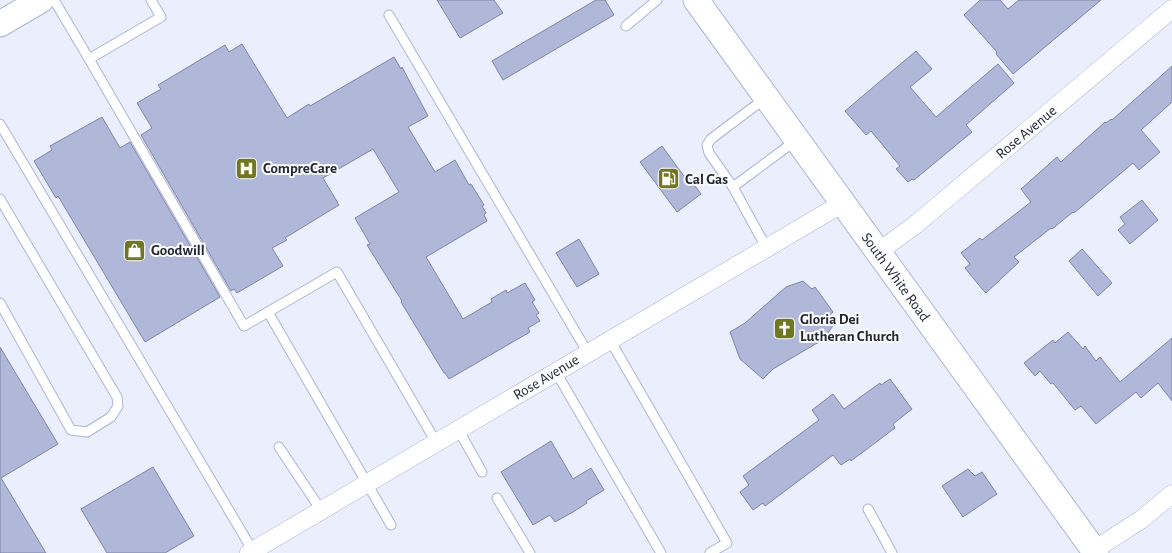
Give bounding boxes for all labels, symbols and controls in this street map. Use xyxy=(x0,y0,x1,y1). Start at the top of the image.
street label: Rose Avenue xyxy=(993,103,1059,162)
hospital icon: CompreCare xyxy=(235,156,259,180)
place label: CompreCare xyxy=(263,161,337,176)
fuel station icon: Cal Gas xyxy=(657,167,681,191)
place label: Cal Gas xyxy=(685,172,728,187)
street label: South White Road xyxy=(859,230,933,324)
shop icon: Goodwill xyxy=(123,238,147,262)
place label: Goodwill xyxy=(151,243,205,258)
place label: Gloria Dei Lutheran Church xyxy=(800,312,899,344)
church icon: Gloria Dei Lutheran Church xyxy=(772,316,796,340)
street label: Rose Avenue xyxy=(511,352,582,403)

